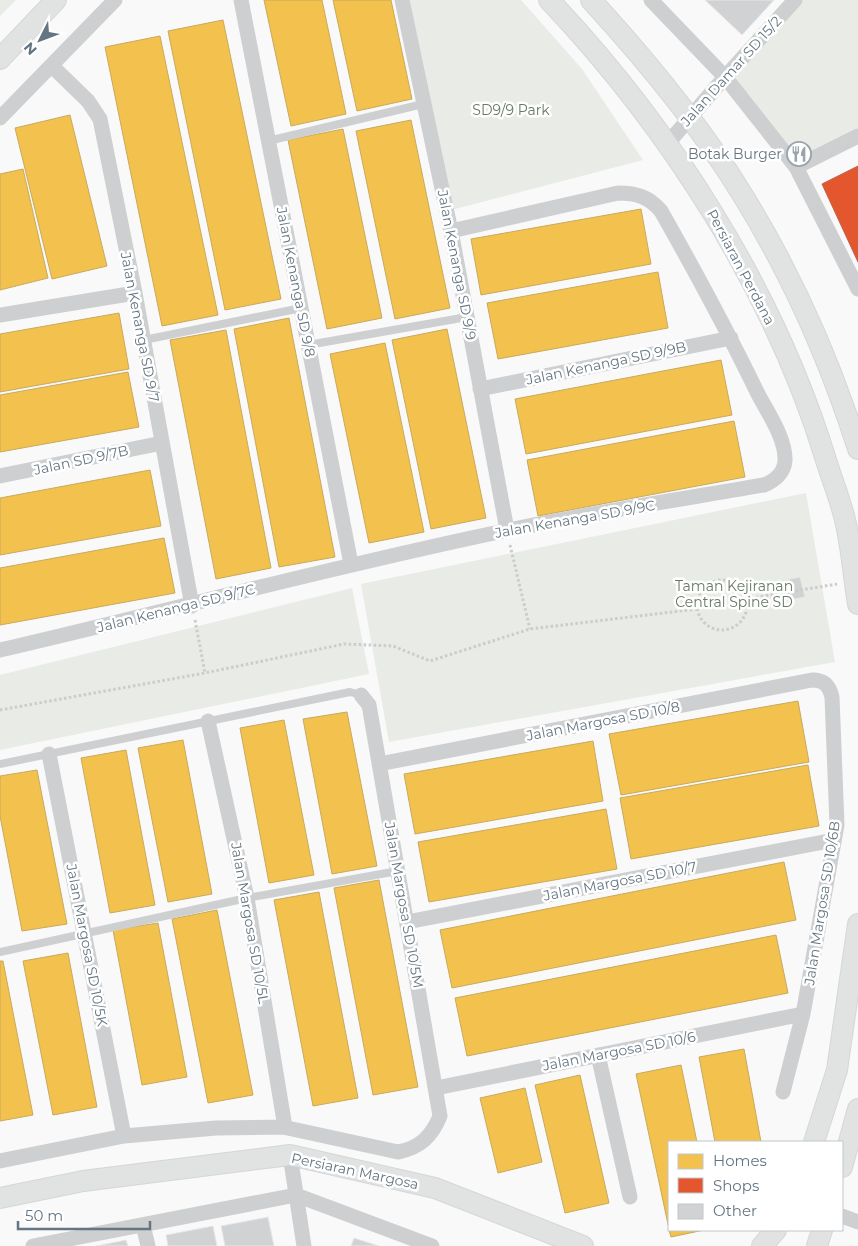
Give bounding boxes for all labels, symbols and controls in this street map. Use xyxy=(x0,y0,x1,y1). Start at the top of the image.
street label: Jalan Damar SD 15/2 xyxy=(676,12,785,131)
north arrow xyxy=(15,15,65,65)
text: N xyxy=(20,38,41,59)
park label: SD9/9 Park xyxy=(472,101,550,119)
restaurant icon: Botak Burger xyxy=(786,141,812,167)
place label: Botak Burger xyxy=(688,145,782,163)
street label: Jalan Kenanga SD 9/9 xyxy=(433,187,480,342)
street label: Jalan Kenanga SD 9/8 xyxy=(272,204,319,359)
street label: Persiaran Perdana xyxy=(703,206,779,328)
street label: Jalan Kenanga SD 9/7 xyxy=(116,249,163,404)
street label: Jalan Kenanga SD 9/9B xyxy=(523,337,688,389)
street label: Jalan SD 9/7B xyxy=(31,441,130,479)
street label: Jalan Kenanga SD 9/9C xyxy=(492,496,657,542)
park label: Taman Kejiranan Central Spine SD xyxy=(675,577,793,611)
street label: Jalan Kenanga SD 9/7C xyxy=(94,580,257,637)
street label: Jalan Margosa SD 10/8 xyxy=(524,697,681,745)
street label: Jalan Margosa SD 10/5M xyxy=(380,819,427,990)
street label: Jalan Margosa SD 10/6B xyxy=(800,820,844,987)
street label: Jalan Margosa SD 10/5L xyxy=(227,840,273,1006)
street label: Jalan Margosa SD 10/7 xyxy=(541,857,698,905)
street label: Jalan Margosa SD 10/5K xyxy=(62,861,112,1028)
street label: Jalan Margosa SD 10/6 xyxy=(540,1027,697,1075)
legend xyxy=(668,1141,843,1231)
street label: Persiaran Margosa xyxy=(290,1149,420,1193)
text: Homes xyxy=(713,1151,767,1170)
text: Shops xyxy=(713,1176,759,1195)
scale bar xyxy=(18,1198,150,1230)
text: Other xyxy=(713,1201,757,1220)
text: 50 m xyxy=(25,1206,63,1225)

